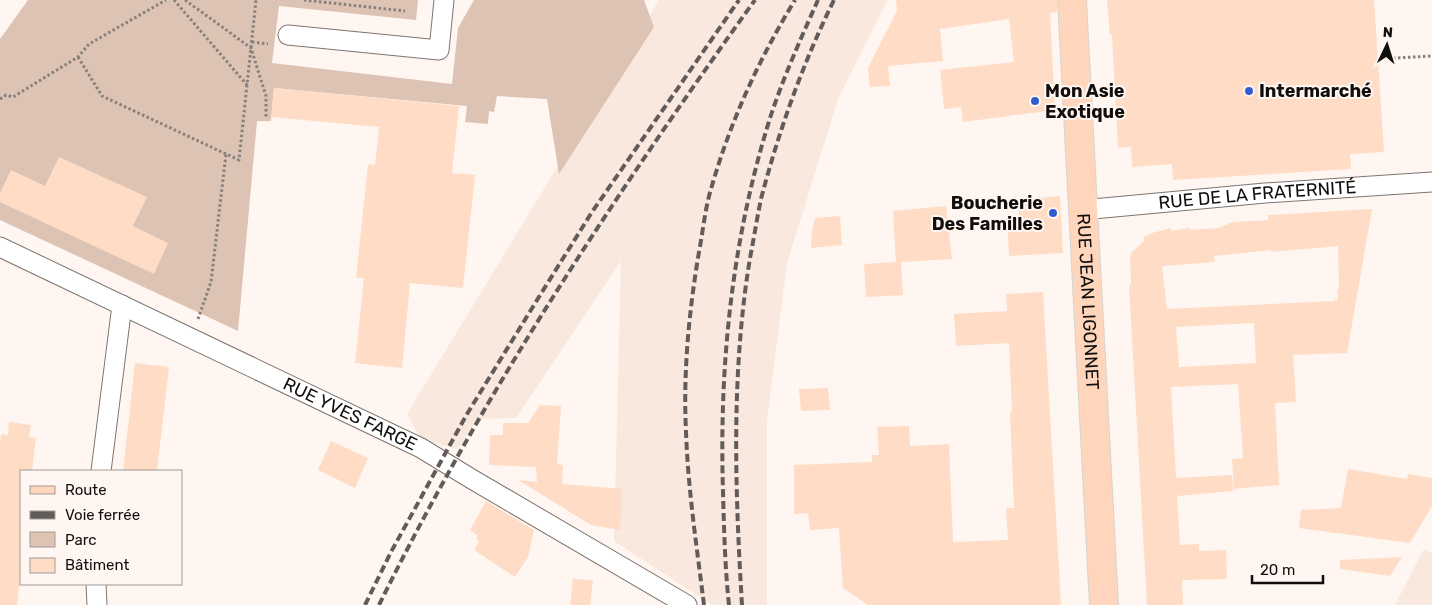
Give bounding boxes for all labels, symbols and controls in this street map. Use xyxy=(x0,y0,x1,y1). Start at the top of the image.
north arrow xyxy=(1362,20,1412,70)
text: N xyxy=(1382,24,1393,41)
place label: Mon Asie Exotique xyxy=(1045,80,1125,123)
place label: Intermarché xyxy=(1259,80,1372,102)
marker: Intermarché xyxy=(1243,85,1255,97)
marker: Mon Asie Exotique xyxy=(1029,95,1041,107)
street label: RUE DE LA FRATERNITÉ xyxy=(1157,176,1357,214)
place label: Boucherie Des Familles xyxy=(932,192,1043,235)
marker: Boucherie Des Familles xyxy=(1047,207,1059,219)
street label: RUE JEAN LIGONNET xyxy=(1072,213,1104,391)
street label: RUE YVES FARGE xyxy=(280,373,421,456)
legend xyxy=(20,470,182,585)
text: Route xyxy=(65,481,107,499)
text: Voie ferrée xyxy=(65,506,140,524)
text: Parc xyxy=(65,531,97,549)
scale bar xyxy=(1252,552,1323,584)
text: Bâtiment xyxy=(65,556,129,574)
text: 20 m xyxy=(1260,561,1295,579)

